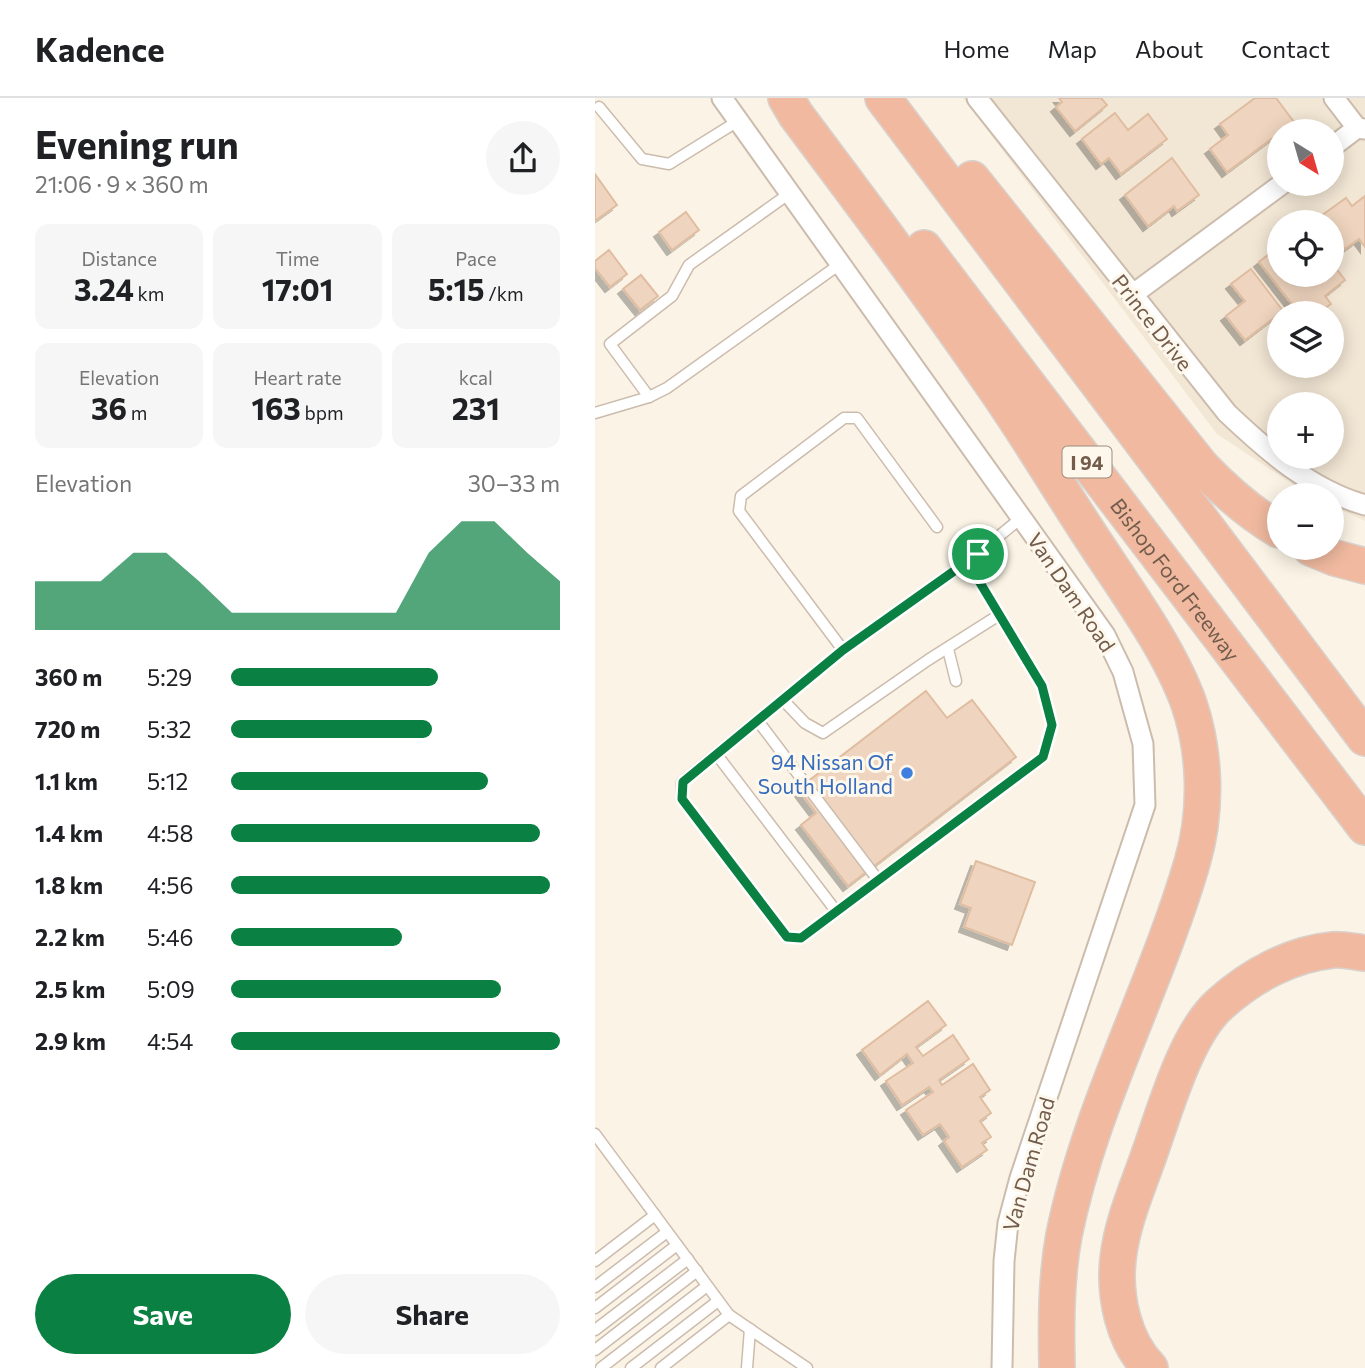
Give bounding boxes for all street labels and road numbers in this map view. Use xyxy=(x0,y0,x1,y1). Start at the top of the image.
street label: Prince Drive xyxy=(1108,269,1198,375)
road number: I 94 xyxy=(1063,446,1111,478)
street label: Bishop Ford Freeway xyxy=(1106,493,1246,665)
street label: Van Dam Road xyxy=(1023,528,1121,656)
street label: Van Dam Road xyxy=(997,1094,1059,1234)

